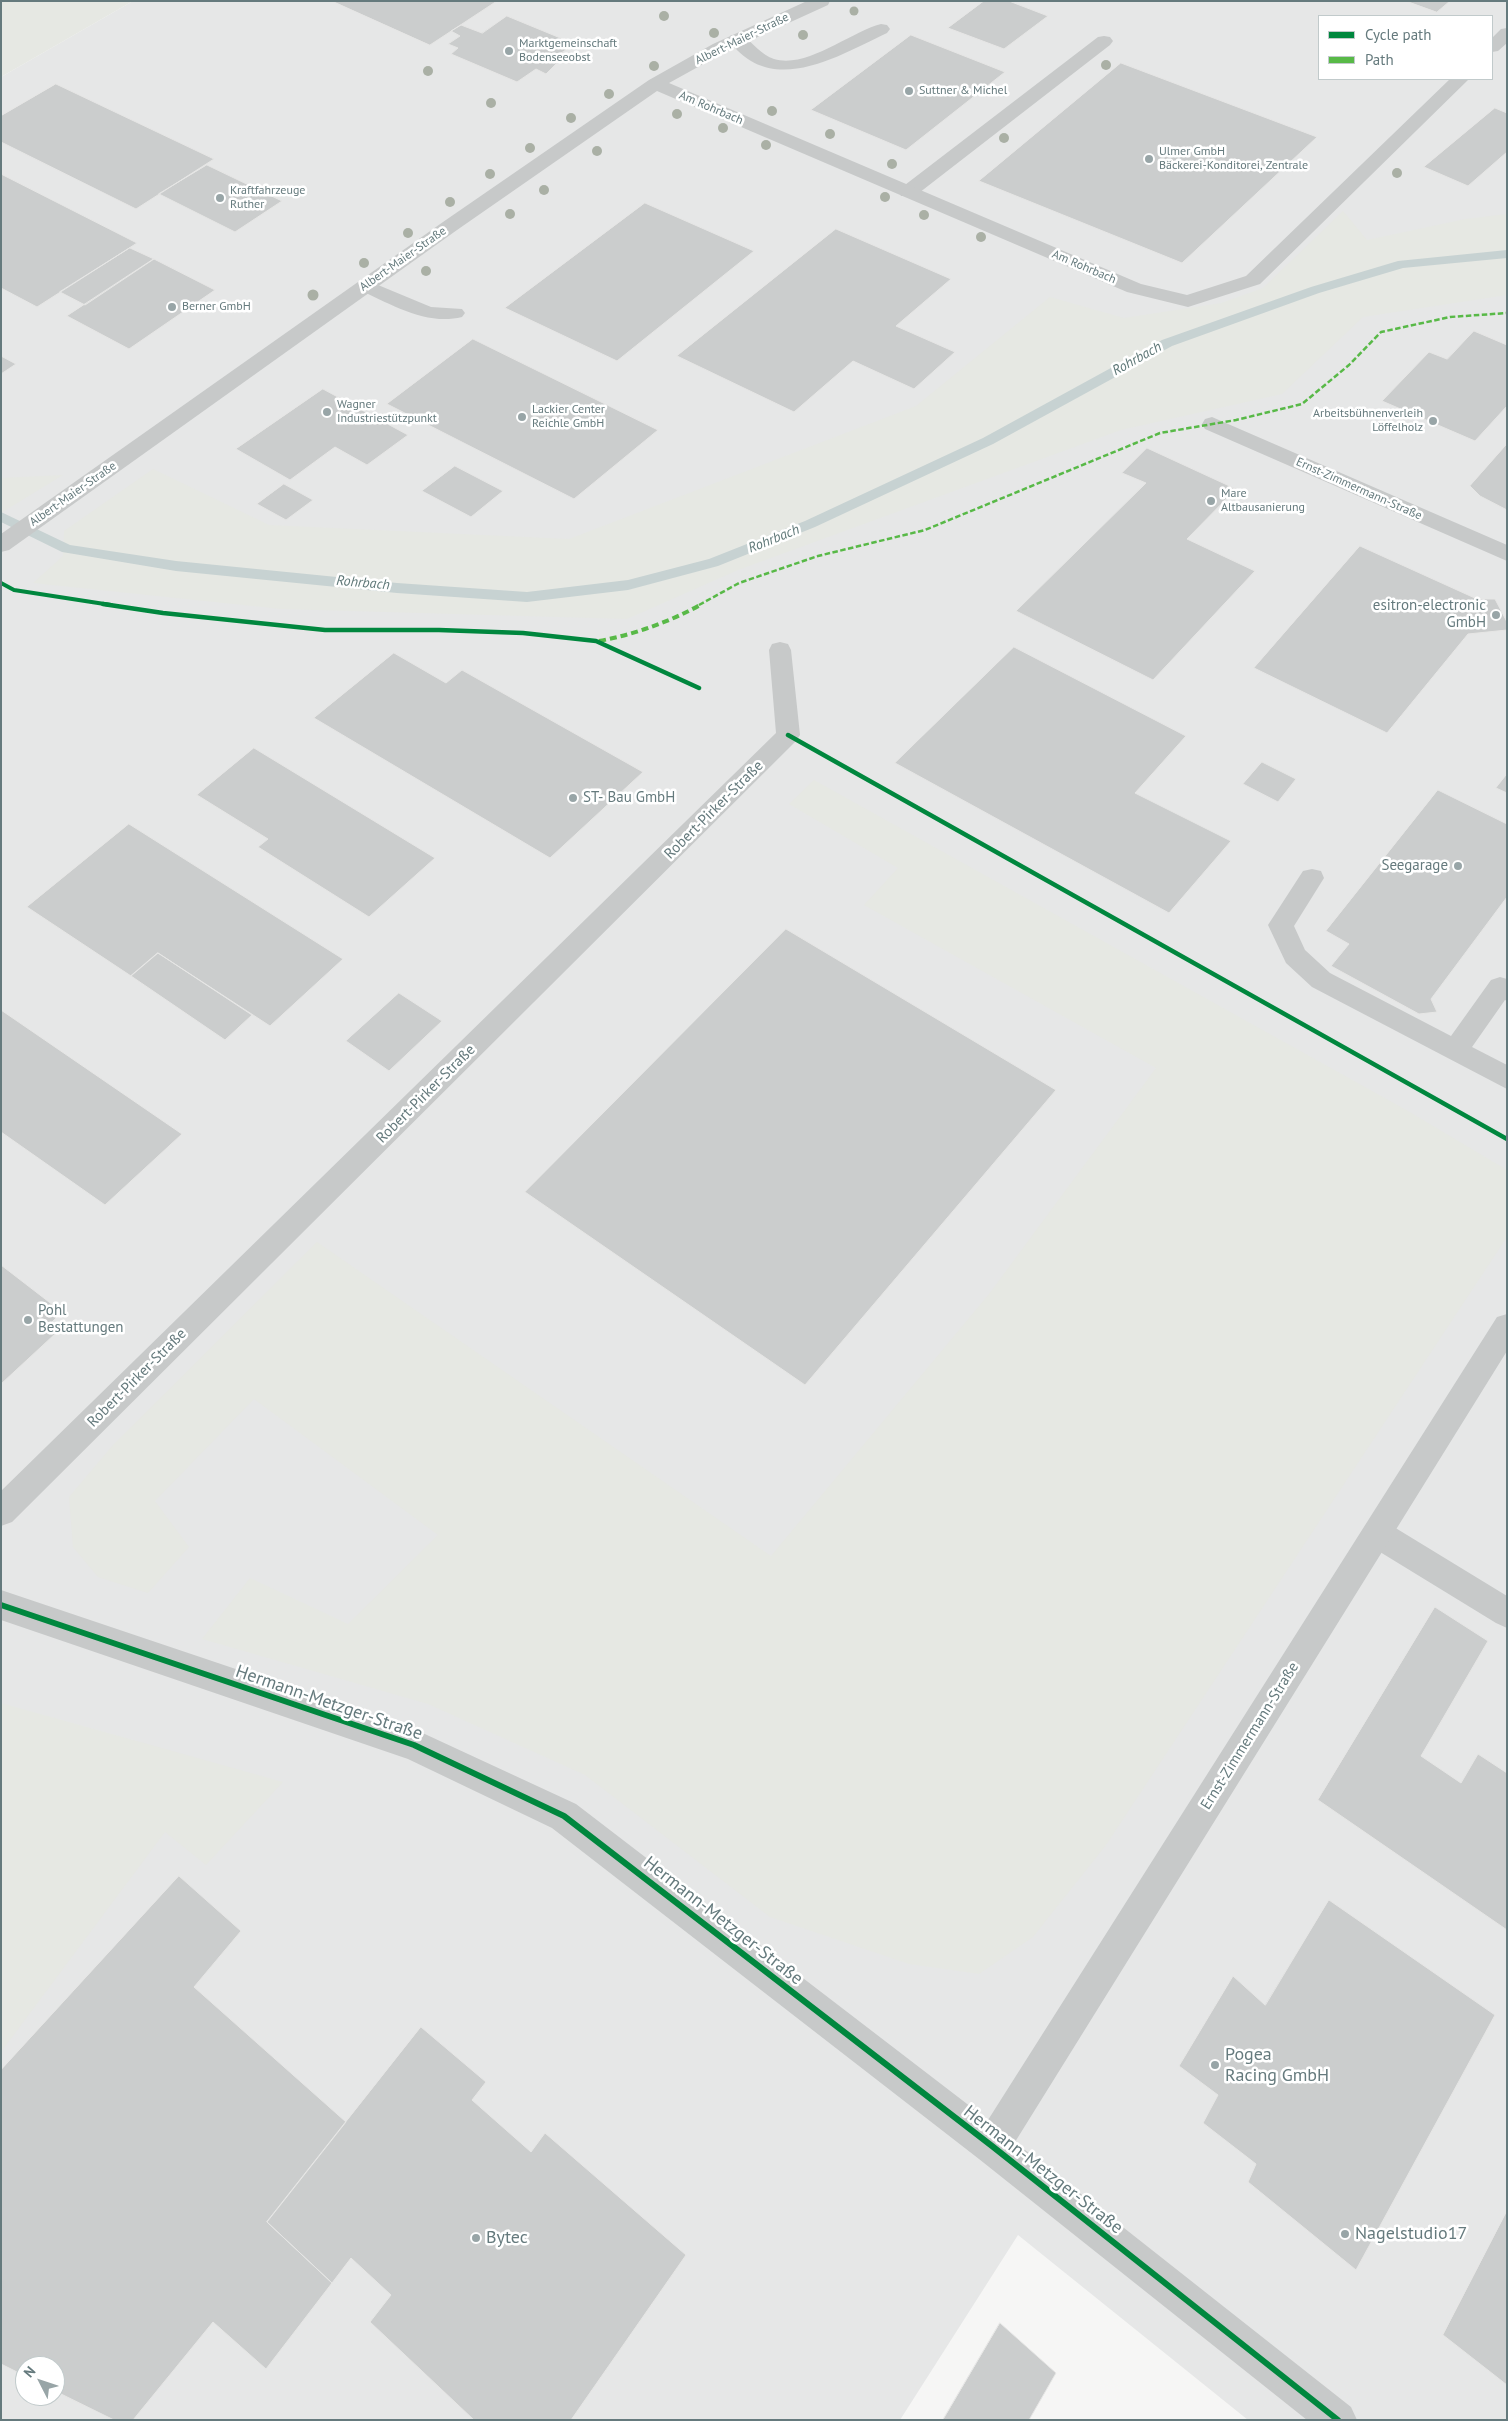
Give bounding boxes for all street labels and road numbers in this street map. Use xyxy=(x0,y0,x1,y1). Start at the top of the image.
street label: Albert-Maier-Straße xyxy=(693,10,791,68)
street label: Am Rohrbach xyxy=(677,88,745,128)
street label: Albert-Maier-Straße xyxy=(357,224,449,294)
street label: Am Rohrbach xyxy=(1050,247,1118,287)
street label: Ernst-Zimmermann-Straße xyxy=(1294,455,1424,523)
street label: Albert-Maier-Straße xyxy=(27,459,119,529)
street label: Robert-Pirker-Straße xyxy=(661,757,767,863)
street label: Robert-Pirker-Straße xyxy=(373,1041,479,1147)
street label: Robert-Pirker-Straße xyxy=(84,1325,190,1431)
street label: Ernst-Zimmermann-Straße xyxy=(1197,1659,1303,1813)
street label: Hermann-Metzger-Straße xyxy=(233,1661,425,1745)
street label: Hermann-Metzger-Straße xyxy=(639,1852,807,1990)
street label: Hermann-Metzger-Straße xyxy=(959,2101,1127,2239)

